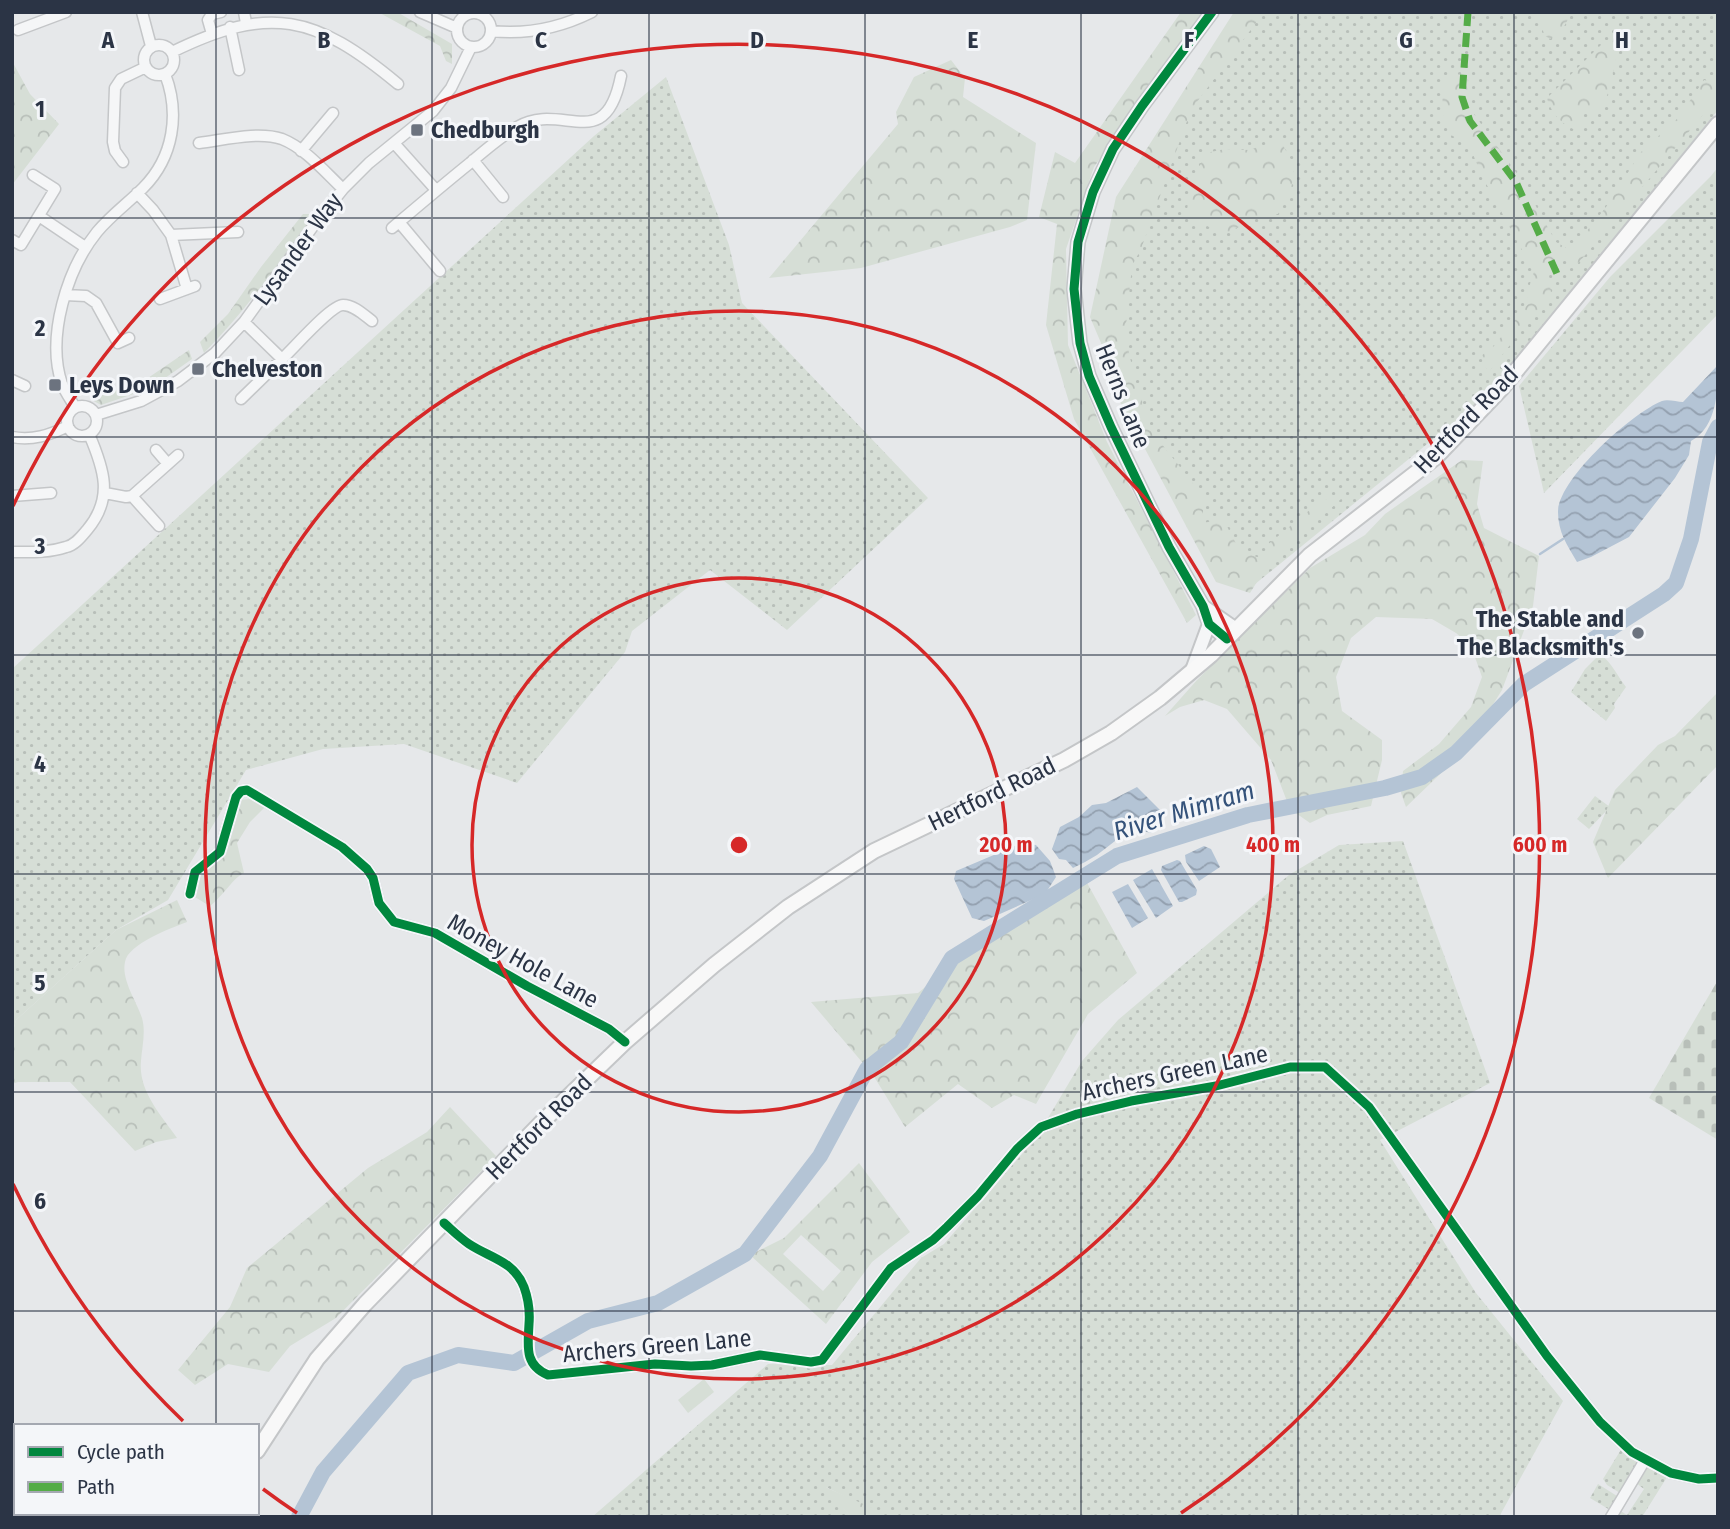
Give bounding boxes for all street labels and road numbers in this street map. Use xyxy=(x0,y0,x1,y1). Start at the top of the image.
street label: Lysander Way xyxy=(248,187,348,311)
street label: Herns Lane xyxy=(1089,340,1157,452)
street label: Hertford Road xyxy=(1408,361,1524,479)
street label: Hertford Road xyxy=(924,751,1060,837)
street label: Money Hole Lane xyxy=(443,908,603,1014)
street label: Archers Green Lane xyxy=(1080,1040,1270,1106)
street label: Hertford Road xyxy=(480,1068,598,1186)
street label: Archers Green Lane xyxy=(562,1324,752,1368)

